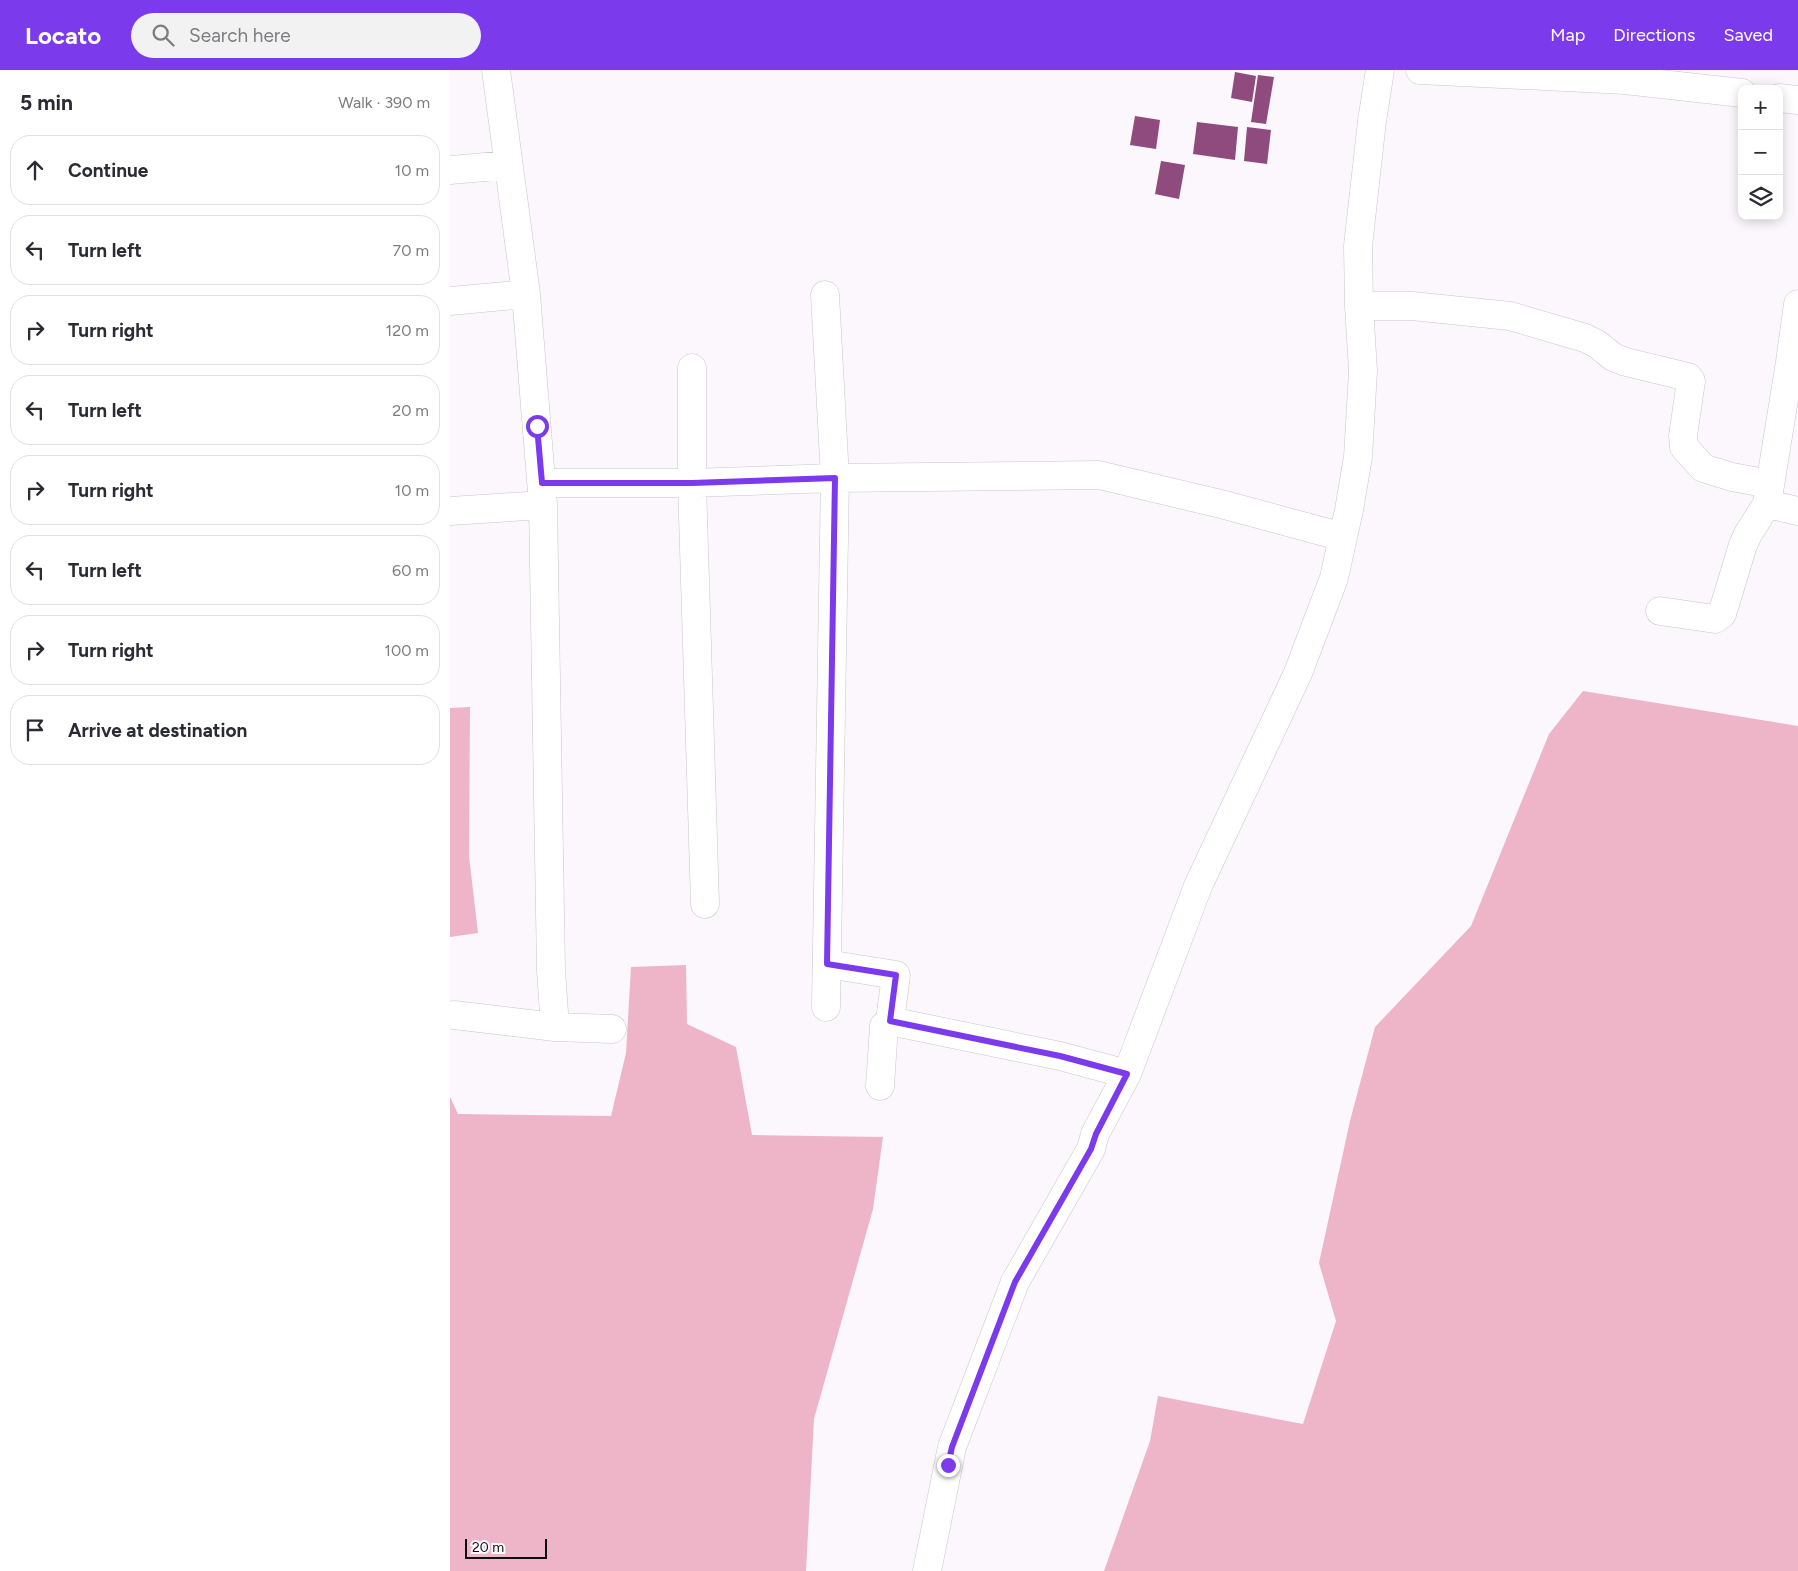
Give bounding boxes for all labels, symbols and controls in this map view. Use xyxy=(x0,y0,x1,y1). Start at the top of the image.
search box xyxy=(131,13,481,58)
text: Locato xyxy=(25,21,101,50)
icon: search xyxy=(149,21,177,49)
text: Search here xyxy=(189,24,291,47)
text: Map xyxy=(1550,24,1585,46)
text: Directions xyxy=(1613,24,1695,46)
text: Saved xyxy=(1723,24,1773,46)
map controls xyxy=(1738,85,1783,220)
button: + xyxy=(1738,85,1783,130)
text: 5 min xyxy=(20,90,73,115)
text: Walk · 390 m xyxy=(338,93,430,112)
button: − xyxy=(1738,130,1783,175)
icon: ahead xyxy=(21,156,49,184)
text: Continue xyxy=(68,159,148,182)
text: 10 m xyxy=(395,161,429,180)
button: layers xyxy=(1738,175,1783,220)
icon: left xyxy=(21,236,49,264)
text: Turn left xyxy=(68,239,142,262)
text: 70 m xyxy=(393,241,429,260)
icon: right xyxy=(21,316,49,344)
text: Turn right xyxy=(68,319,154,342)
text: 120 m xyxy=(386,321,429,340)
icon: left xyxy=(21,396,49,424)
text: Turn left xyxy=(68,399,142,422)
text: 20 m xyxy=(392,401,429,420)
route start xyxy=(526,415,549,438)
icon: right xyxy=(21,476,49,504)
text: Turn right xyxy=(68,479,154,502)
text: 10 m xyxy=(395,481,429,500)
icon: left xyxy=(21,556,49,584)
text: Turn left xyxy=(68,559,142,582)
text: 60 m xyxy=(392,561,429,580)
icon: right xyxy=(21,636,49,664)
text: Turn right xyxy=(68,639,154,662)
text: 100 m xyxy=(384,641,429,660)
icon: arrive xyxy=(21,716,49,744)
text: Arrive at destination xyxy=(68,719,247,742)
route end xyxy=(937,1454,960,1477)
scale bar xyxy=(465,1536,548,1559)
text: 20 m xyxy=(472,1539,504,1556)

